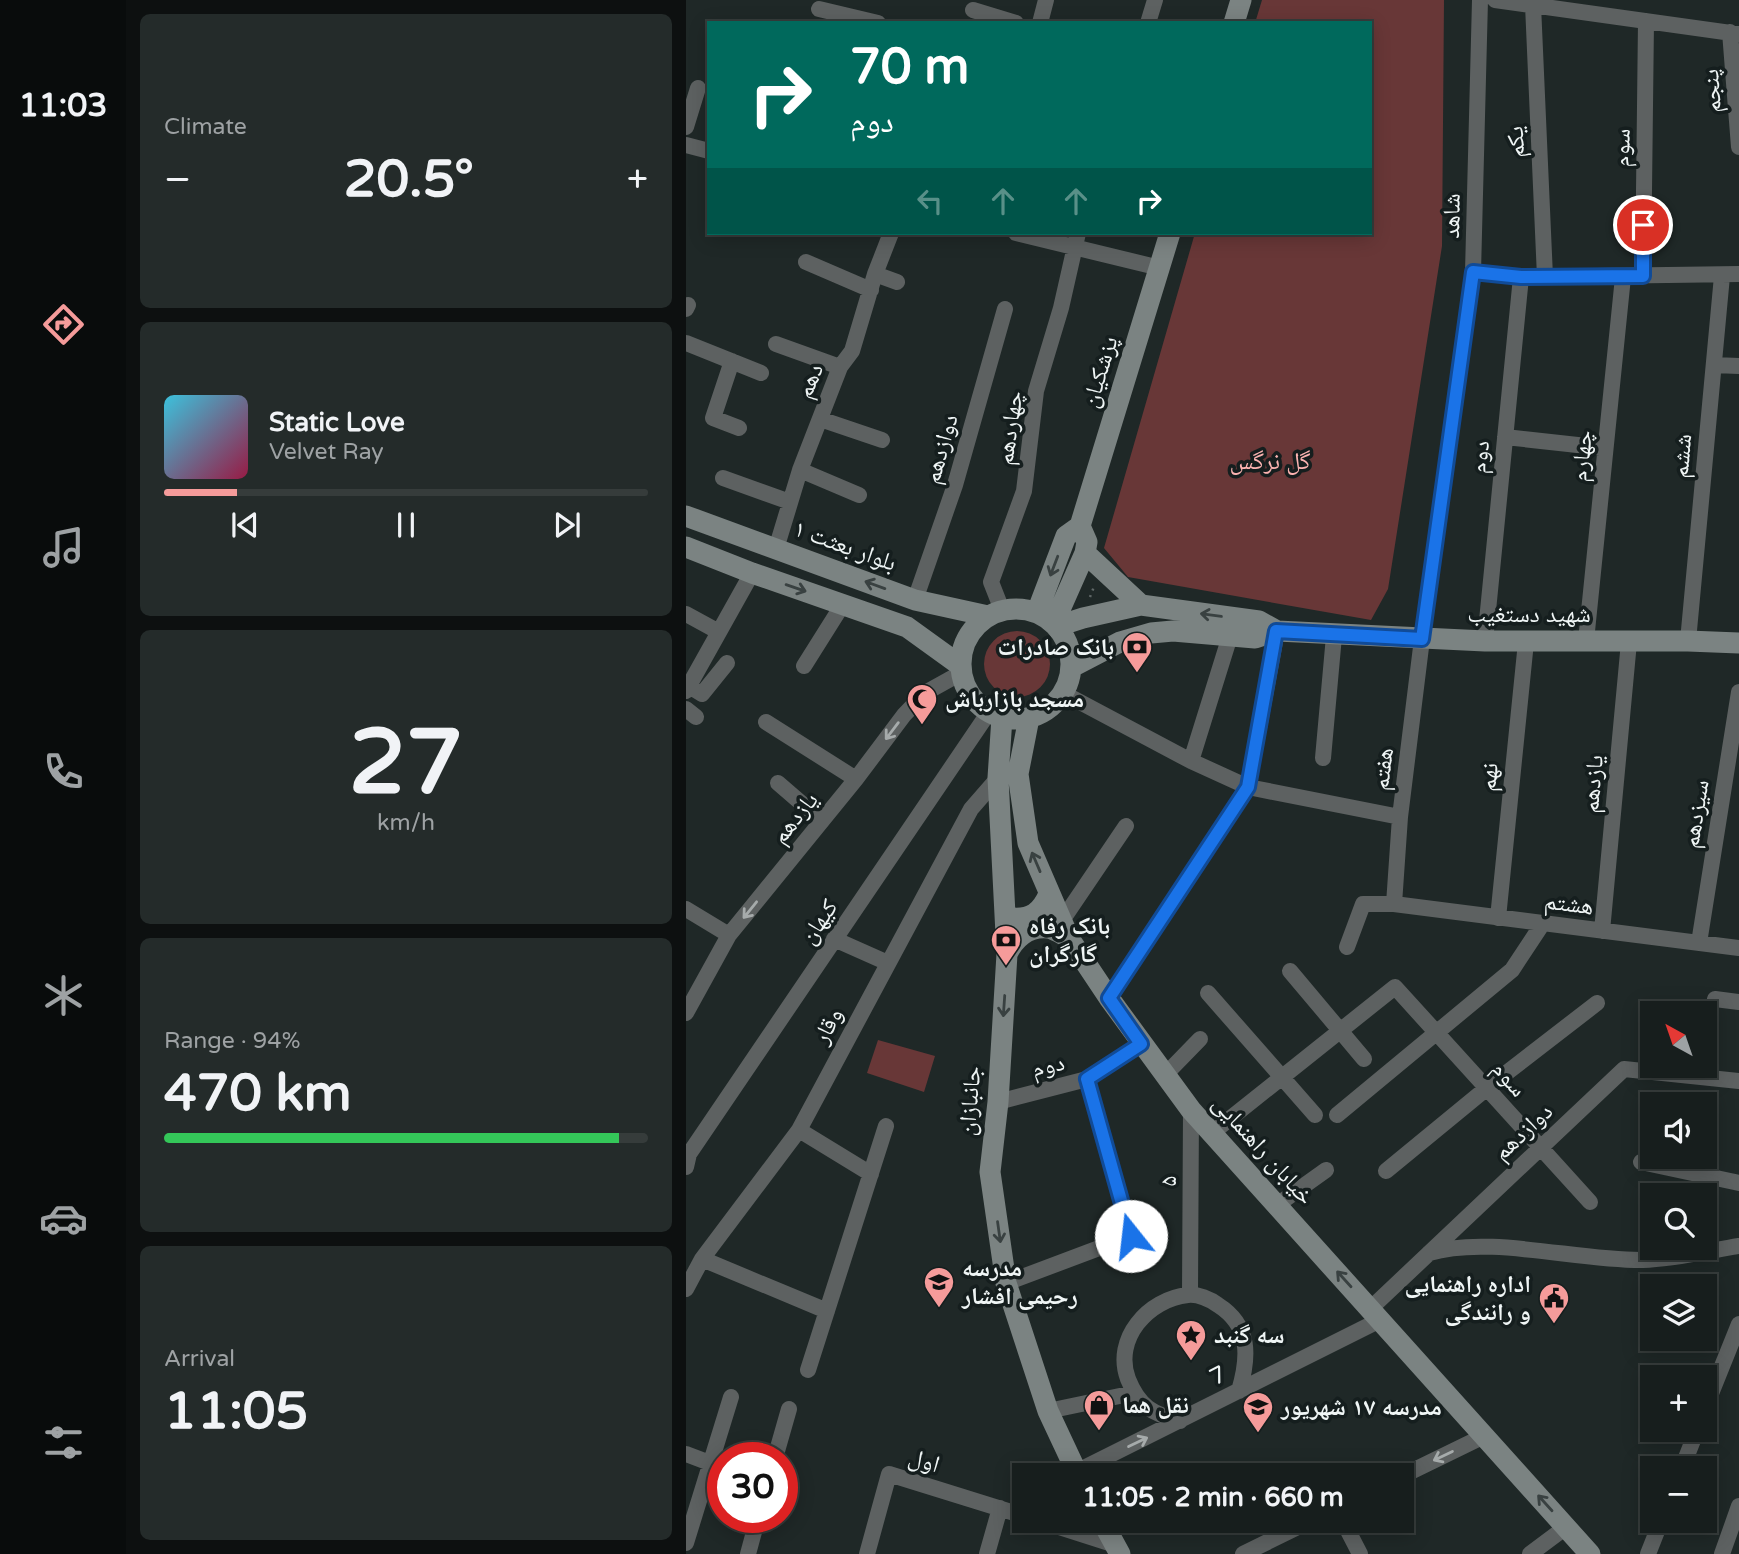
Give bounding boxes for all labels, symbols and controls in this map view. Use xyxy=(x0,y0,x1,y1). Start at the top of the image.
text: 70 m xyxy=(850,38,969,97)
icon: right xyxy=(735,49,826,140)
street label: پنجم xyxy=(1696,68,1729,114)
text: 11:03 xyxy=(19,87,107,125)
text: دوم xyxy=(850,103,894,141)
text: Climate xyxy=(164,113,247,141)
street label: یکم xyxy=(1501,125,1532,159)
street label: سوم xyxy=(1607,128,1638,168)
text: 20.5° xyxy=(344,148,474,211)
text: − xyxy=(164,157,191,203)
text: + xyxy=(627,157,648,203)
icon: left xyxy=(911,182,949,220)
icon: ahead xyxy=(984,182,1022,220)
icon: ahead xyxy=(1057,182,1095,220)
icon: right xyxy=(1130,182,1168,220)
street label: شاهد xyxy=(1437,193,1467,239)
pin xyxy=(1613,195,1673,255)
icon: arrive xyxy=(1624,206,1662,244)
icon: directions xyxy=(39,300,88,349)
street label: پزشکیان xyxy=(1075,333,1125,411)
street label: دهم xyxy=(790,359,831,403)
street label: چهاردهم xyxy=(990,389,1031,467)
text: Static Love xyxy=(269,407,405,438)
street label: دوازدهم xyxy=(917,411,966,487)
street label: چهارم xyxy=(1565,429,1600,483)
street label: ششم xyxy=(1666,433,1699,479)
text: Velvet Ray xyxy=(269,438,384,466)
street label: دوم xyxy=(1464,439,1497,475)
park label: گل نرگس xyxy=(1229,447,1311,476)
icon: previous xyxy=(226,506,264,544)
icon: pause xyxy=(387,506,425,544)
icon: next xyxy=(548,506,586,544)
street label: بلوار بعثت ۱ xyxy=(790,514,900,578)
icon: music xyxy=(39,523,88,572)
one-way arrow xyxy=(1047,554,1060,576)
one-way arrow xyxy=(865,578,887,590)
one-way arrow xyxy=(784,583,806,595)
street label: شهید دستغیب xyxy=(1467,600,1591,629)
one-way arrow xyxy=(1200,608,1223,621)
bank icon: بانک صادرات xyxy=(1120,630,1154,674)
place label: بانک صادرات xyxy=(998,633,1114,662)
mosque icon: مسجد بازارباش xyxy=(905,682,939,726)
place label: مسجد بازارباش xyxy=(945,685,1084,714)
text: 27 xyxy=(349,708,463,818)
one-way arrow xyxy=(884,722,899,740)
street label: هفتم xyxy=(1366,746,1401,792)
icon: phone xyxy=(39,747,88,796)
street label: یازدهم xyxy=(1576,754,1611,814)
street label: نهم xyxy=(1473,761,1506,793)
street label: سیزدهم xyxy=(1676,778,1717,850)
street label: یازدهم xyxy=(765,786,825,850)
text: km/h xyxy=(377,809,435,837)
one-way arrow xyxy=(1029,852,1042,874)
street label: هشتم xyxy=(1543,887,1595,922)
street label: کیهان xyxy=(794,894,844,950)
one-way arrow xyxy=(742,900,758,918)
place label: بانک رفاه گارگران xyxy=(1029,912,1110,969)
bank icon: بانک رفاه گارگران xyxy=(989,923,1023,967)
icon: climate xyxy=(39,971,88,1020)
one-way arrow xyxy=(997,994,1010,1016)
north arrow xyxy=(1640,1001,1717,1078)
map controls xyxy=(1640,1001,1717,1533)
street label: وقار xyxy=(806,1003,849,1050)
text: Range · 94% xyxy=(164,1027,300,1055)
street label: دوم xyxy=(1029,1048,1068,1085)
street label: سوم xyxy=(1485,1055,1533,1104)
text: 470 km xyxy=(164,1062,352,1125)
street label: جانبازان xyxy=(953,1065,987,1137)
street label: خیابان راهنمایی xyxy=(1206,1089,1320,1211)
button: sound xyxy=(1640,1092,1717,1169)
street label: دوازدهم xyxy=(1487,1097,1560,1168)
street label: ۵ xyxy=(1154,1176,1183,1186)
button: search xyxy=(1640,1183,1717,1260)
icon: car xyxy=(39,1194,88,1243)
position arrow xyxy=(1094,1199,1168,1273)
one-way arrow xyxy=(992,1220,1005,1243)
place label: مدرسه رحیمی افشار xyxy=(961,1254,1078,1311)
school or university icon: مدرسه رحیمی افشار xyxy=(922,1265,956,1309)
place label: اداره راهنمایی و رانندگی xyxy=(1405,1270,1531,1327)
one-way arrow xyxy=(1335,1271,1352,1288)
button: layers xyxy=(1640,1274,1717,1351)
public building icon: اداره راهنمایی و رانندگی xyxy=(1537,1281,1571,1325)
place icon: سه گنبد xyxy=(1174,1318,1208,1362)
place label: سه گنبد xyxy=(1214,1321,1285,1350)
text: Arrival xyxy=(164,1345,235,1373)
street label: 7 xyxy=(1205,1360,1231,1392)
button: + xyxy=(1640,1365,1717,1442)
text: 11:05 xyxy=(164,1380,308,1443)
shop icon: نقل هما xyxy=(1082,1388,1116,1432)
school or university icon: مدرسه ۱۷ شهریور xyxy=(1241,1390,1275,1434)
place label: نقل هما xyxy=(1122,1391,1189,1420)
place label: مدرسه ۱۷ شهریور xyxy=(1280,1393,1442,1422)
icon: filters xyxy=(39,1418,88,1467)
one-way arrow xyxy=(1127,1434,1148,1448)
speed limit sign: 30 xyxy=(707,1442,798,1533)
street label: اول xyxy=(905,1443,943,1479)
one-way arrow xyxy=(1433,1449,1454,1463)
button: − xyxy=(1640,1456,1717,1533)
text: 11:05 · 2 min · 660 m xyxy=(1082,1482,1344,1513)
one-way arrow xyxy=(1536,1495,1553,1512)

